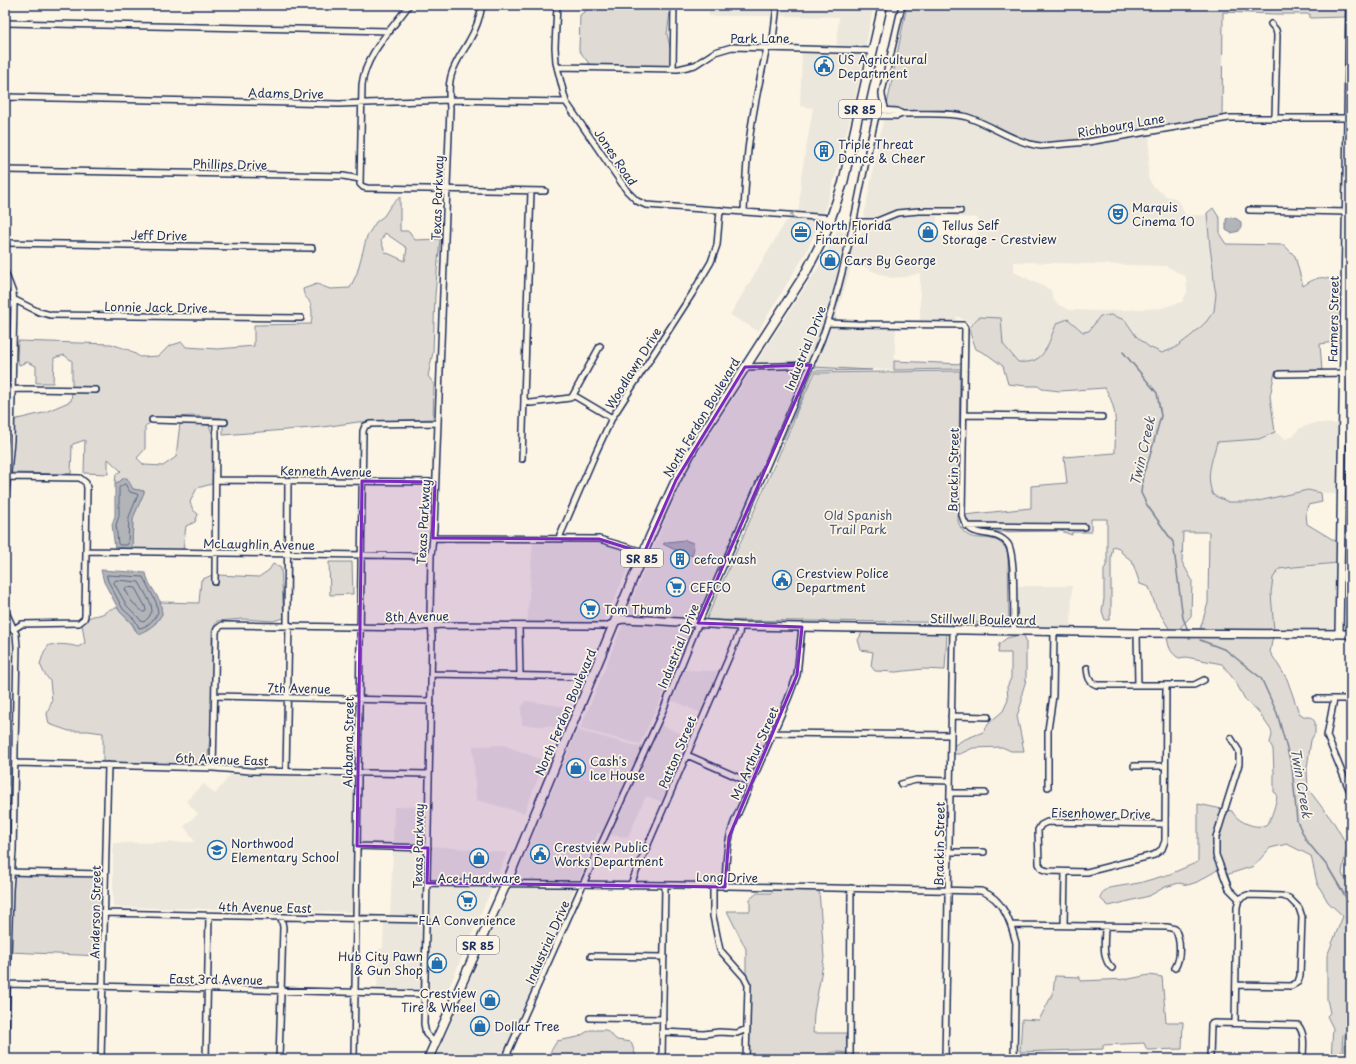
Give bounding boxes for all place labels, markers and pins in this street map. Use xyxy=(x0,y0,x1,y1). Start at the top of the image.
place label: US Agricultural Department xyxy=(838,50,927,82)
public building icon: US Agricultural Department xyxy=(813,55,835,77)
place label: Triple Threat Dance & Cheer xyxy=(838,135,926,167)
building icon: Triple Threat Dance & Cheer xyxy=(813,140,835,162)
place label: Marquis Cinema 10 xyxy=(1132,198,1195,230)
theatre icon: Marquis Cinema 10 xyxy=(1107,203,1129,225)
place label: North Florida Financial xyxy=(815,216,892,248)
place label: Tellus Self Storage - Crestview xyxy=(942,216,1057,248)
office icon: North Florida Financial xyxy=(790,221,812,243)
shop icon: Tellus Self Storage - Crestview xyxy=(917,221,939,243)
shop icon: Cars By George xyxy=(819,249,841,271)
place label: Cars By George xyxy=(844,251,936,269)
building icon: cefco wash xyxy=(669,548,691,570)
place label: cefco wash xyxy=(694,550,756,568)
place label: Crestview Police Department xyxy=(796,564,889,596)
public building icon: Crestview Police Department xyxy=(771,569,793,591)
supermarket icon: CEFCO xyxy=(665,576,687,598)
place label: CEFCO xyxy=(690,578,731,596)
supermarket icon: Tom Thumb xyxy=(579,598,601,620)
place label: Tom Thumb xyxy=(604,600,671,618)
place label: Cash's Ice House xyxy=(590,752,646,784)
shop icon: Cash's Ice House xyxy=(565,757,587,779)
place label: Northwood Elementary School xyxy=(231,834,339,866)
place label: Crestview Public Works Department xyxy=(554,838,663,870)
school or university icon: Northwood Elementary School xyxy=(206,839,228,861)
public building icon: Crestview Public Works Department xyxy=(529,843,551,865)
shop icon: Ace Hardware xyxy=(468,847,490,869)
place label: Ace Hardware xyxy=(437,869,521,887)
supermarket icon: FLA Convenience xyxy=(456,890,478,912)
place label: FLA Convenience xyxy=(418,911,516,929)
place label: Hub City Pawn & Gun Shop xyxy=(338,947,423,979)
shop icon: Hub City Pawn & Gun Shop xyxy=(426,952,448,974)
place label: Crestview Tire & Wheel xyxy=(401,984,477,1016)
shop icon: Crestview Tire & Wheel xyxy=(479,989,501,1011)
shop icon: Dollar Tree xyxy=(469,1015,491,1037)
place label: Dollar Tree xyxy=(494,1017,560,1035)

